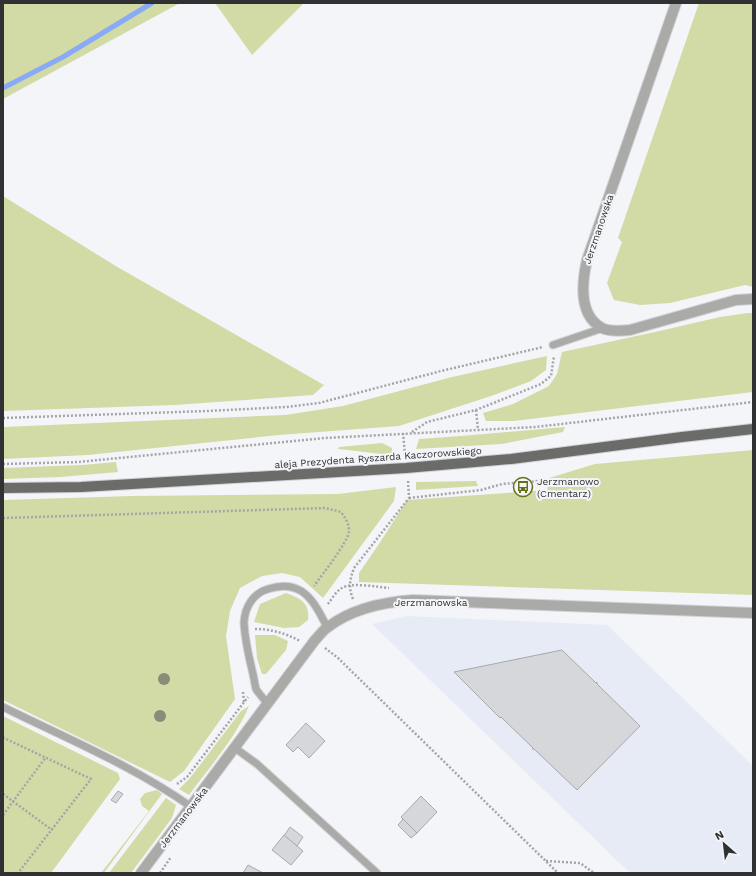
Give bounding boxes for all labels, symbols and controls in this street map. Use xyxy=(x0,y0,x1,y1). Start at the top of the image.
street label: Jerzmanowska xyxy=(581,193,616,265)
street label: aleja Prezydenta Ryszarda Kaczorowskiego xyxy=(274,445,482,470)
bus stop icon: Jerzmanowo (Cmentarz) xyxy=(512,476,534,498)
place label: Jerzmanowo (Cmentarz) xyxy=(537,476,599,499)
street label: Jerzmanowska xyxy=(395,597,468,608)
street label: Jerzmanowska xyxy=(157,785,210,850)
north arrow xyxy=(704,824,744,864)
text: N xyxy=(713,828,726,843)

